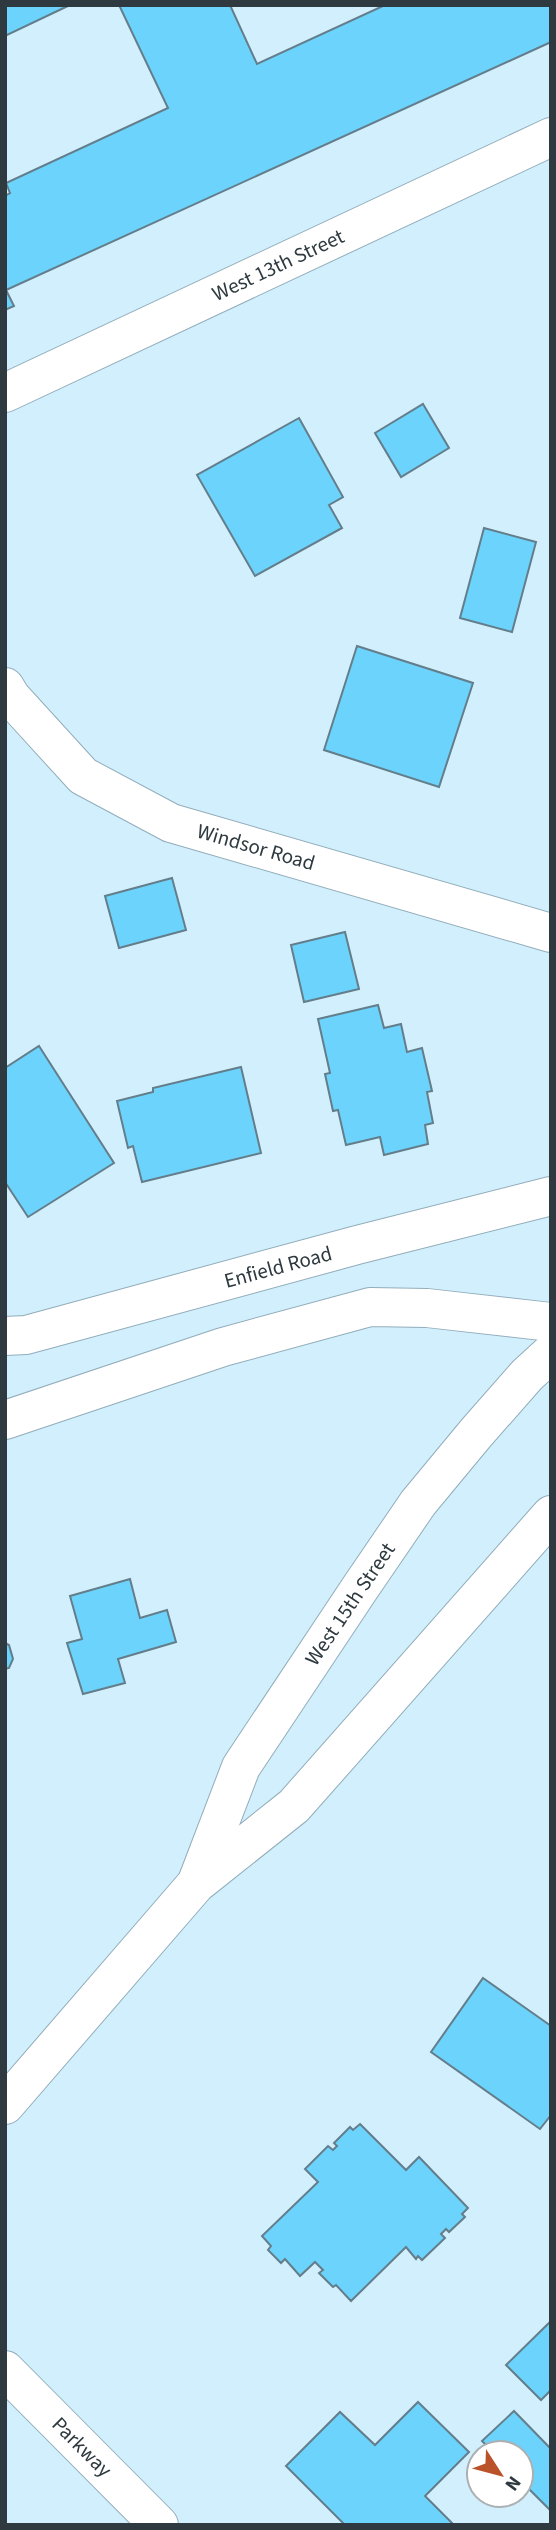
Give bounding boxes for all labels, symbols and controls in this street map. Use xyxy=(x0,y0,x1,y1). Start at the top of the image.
street label: West 13th Street xyxy=(207,221,349,309)
street label: Windsor Road xyxy=(193,816,319,878)
street label: Enfield Road xyxy=(221,1238,335,1296)
street label: West 15th Street xyxy=(298,1536,402,1672)
street label: Parkway xyxy=(45,2410,119,2484)
north arrow xyxy=(465,2439,535,2509)
text: N xyxy=(498,2470,527,2496)

